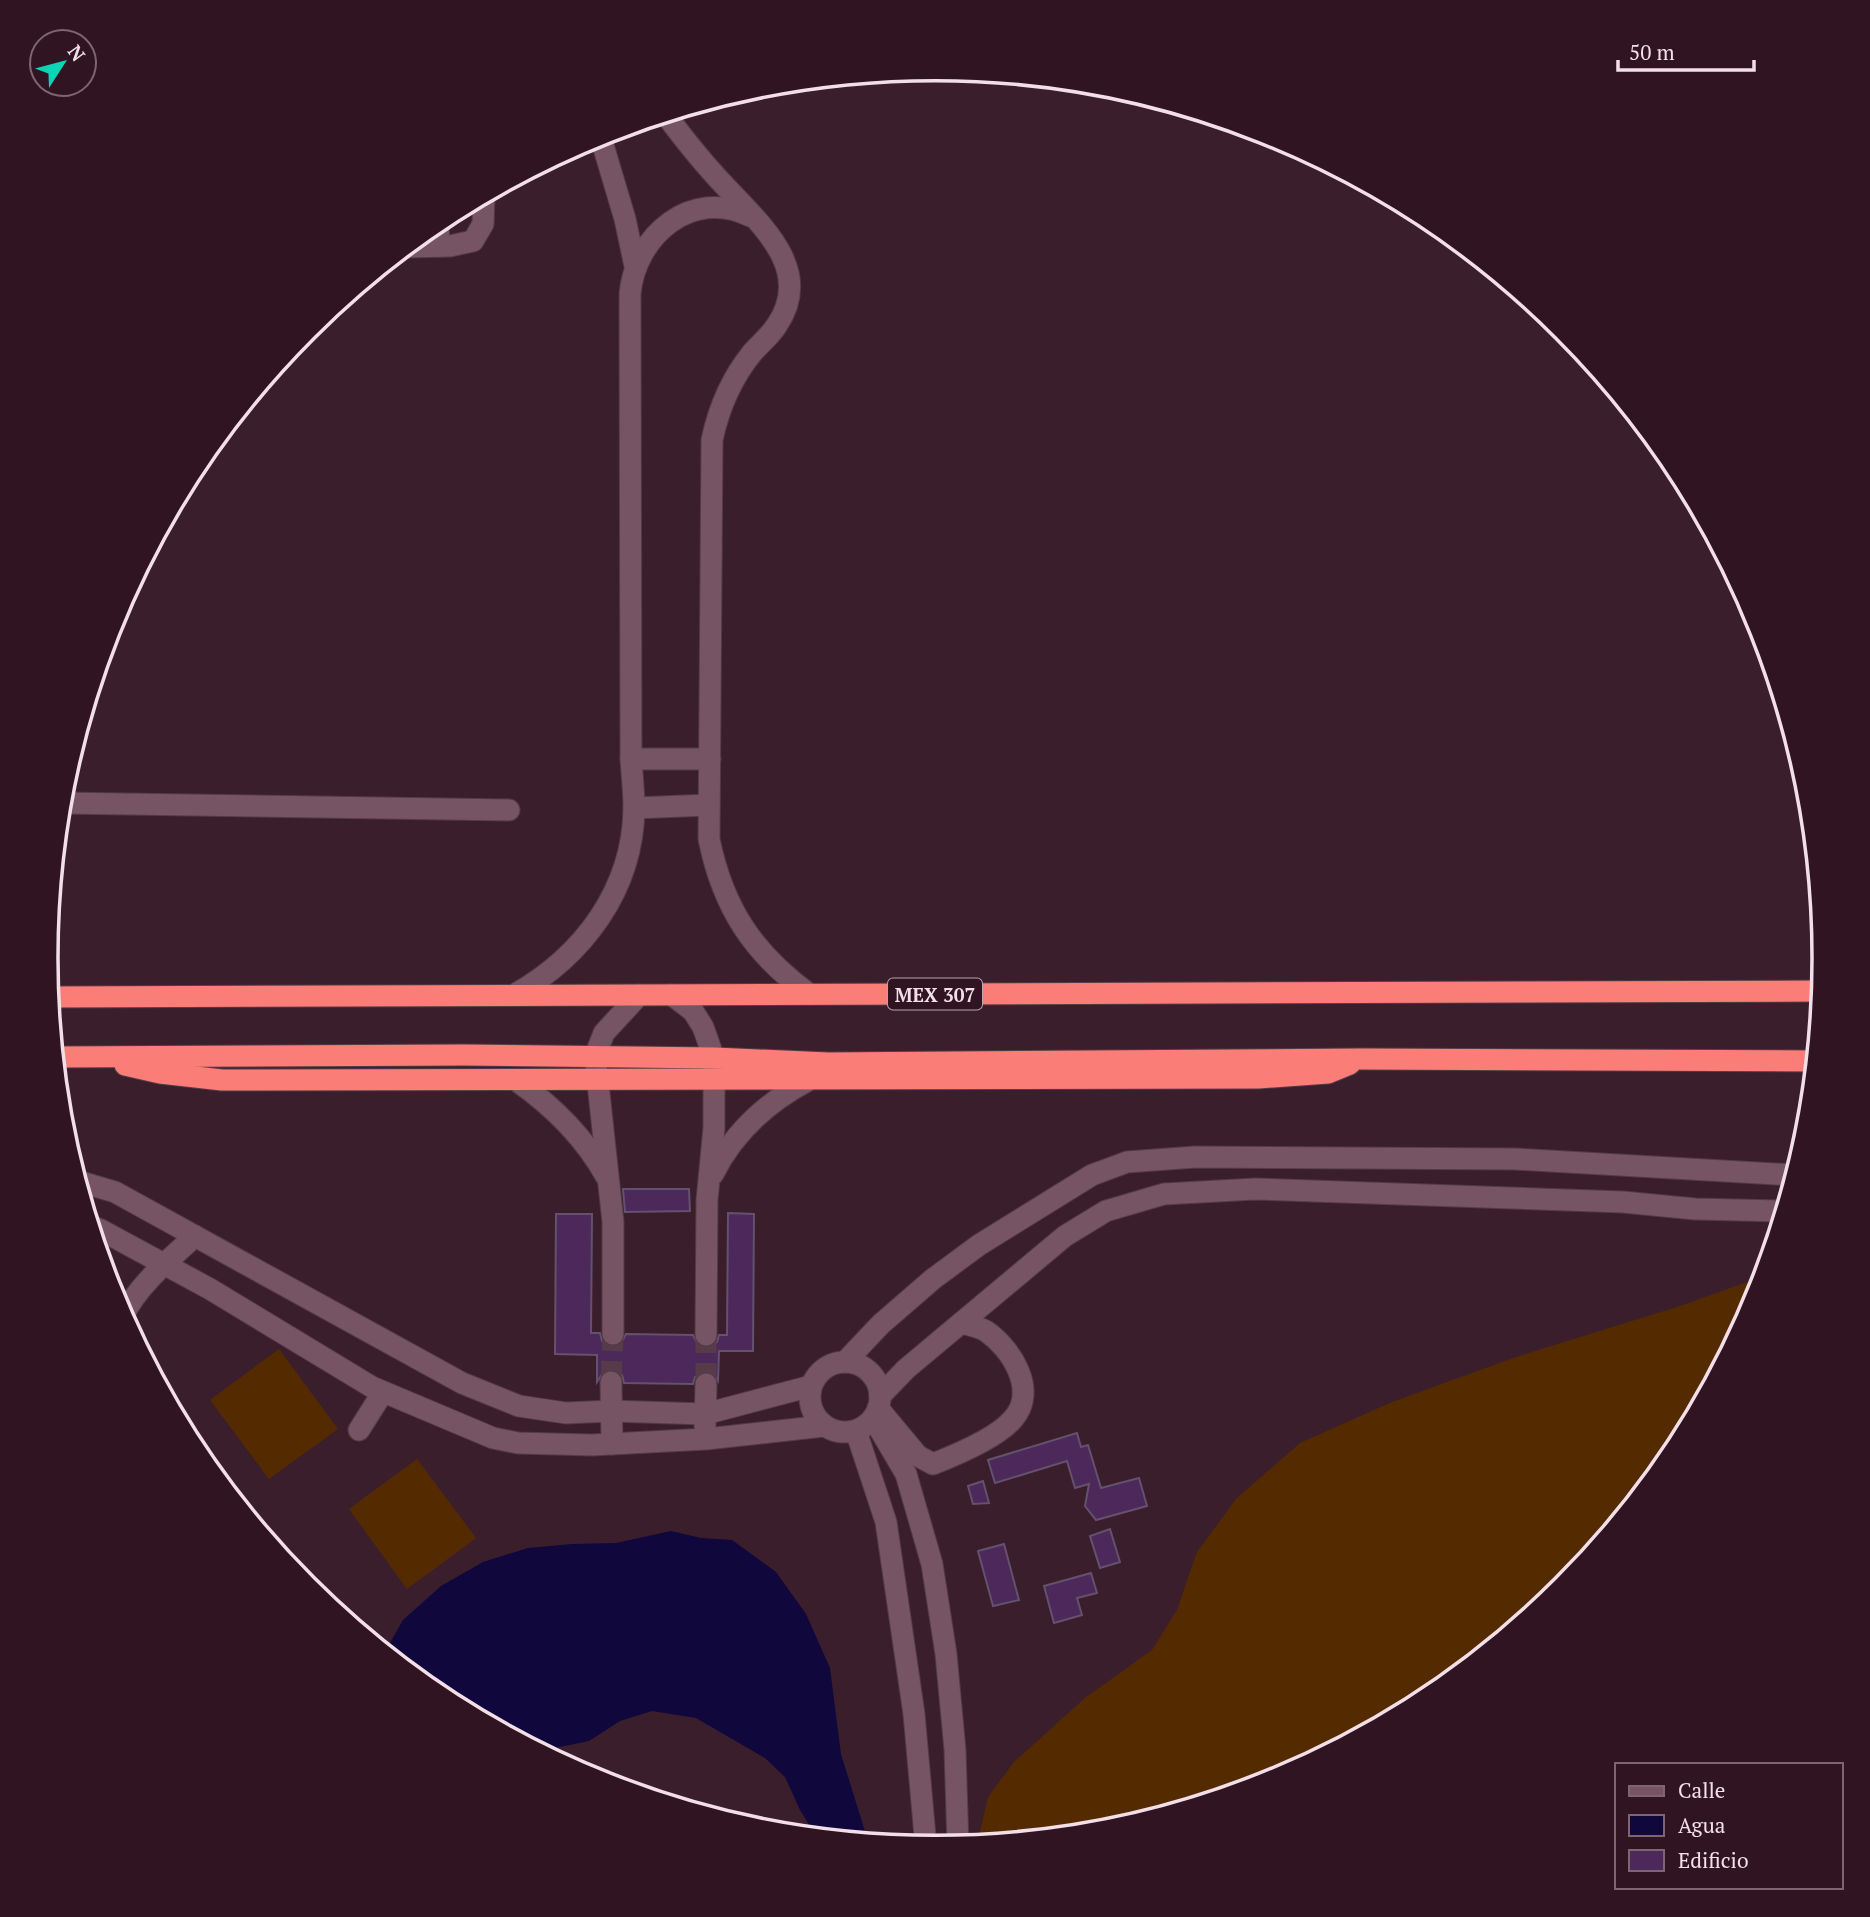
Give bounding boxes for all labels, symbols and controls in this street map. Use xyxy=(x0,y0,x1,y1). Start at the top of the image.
north arrow xyxy=(28,28,98,98)
scale bar xyxy=(1618,28,1755,72)
text: 50 m xyxy=(1629,38,1675,66)
text: N xyxy=(63,40,92,66)
road number: MEX 307 xyxy=(888,978,982,1010)
legend xyxy=(1615,1763,1842,1889)
text: Calle xyxy=(1678,1776,1725,1804)
text: Agua xyxy=(1678,1811,1726,1839)
text: Edificio xyxy=(1678,1846,1749,1874)

